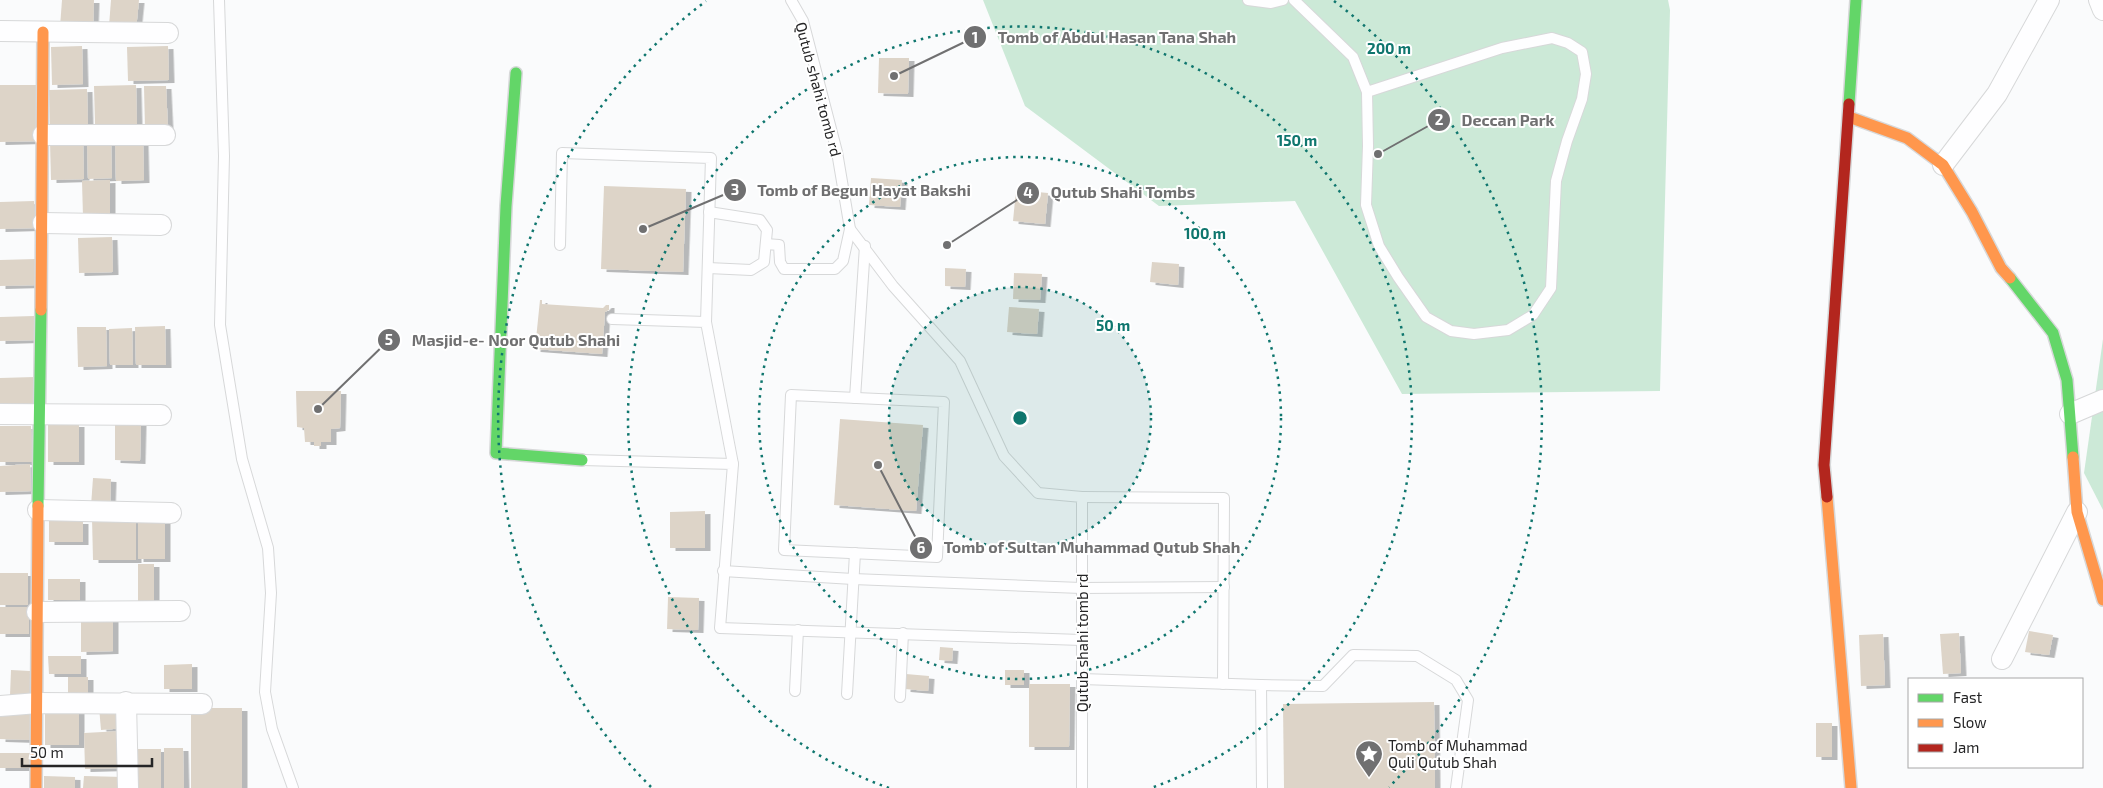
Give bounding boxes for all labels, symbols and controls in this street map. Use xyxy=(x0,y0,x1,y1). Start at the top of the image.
street label: Qutub shahi tomb rd xyxy=(791,20,846,159)
callout: Tomb of Abdul Hasan Tana Shah xyxy=(962,22,1247,53)
text: Tomb of Abdul Hasan Tana Shah xyxy=(998,27,1236,46)
text: 1 xyxy=(972,28,978,46)
text: 200 m xyxy=(1367,39,1411,57)
callout: Deccan Park xyxy=(1426,105,1564,136)
text: 2 xyxy=(1435,110,1444,128)
text: Deccan Park xyxy=(1461,110,1555,129)
text: 150 m xyxy=(1277,131,1317,149)
callout: Tomb of Begun Hayat Bakshi xyxy=(722,175,981,206)
callout: Qutub Shahi Tombs xyxy=(1016,177,1205,208)
text: 3 xyxy=(731,180,739,198)
text: Tomb of Begun Hayat Bakshi xyxy=(757,180,971,200)
text: Qutub Shahi Tombs xyxy=(1051,182,1195,202)
text: 4 xyxy=(1023,183,1033,201)
text: 100 m xyxy=(1184,224,1226,242)
text: 50 m xyxy=(1096,316,1130,334)
callout: Masjid-e- Noor Qutub Shahi xyxy=(377,324,630,355)
text: 5 xyxy=(385,330,393,348)
text: Masjid-e- Noor Qutub Shahi xyxy=(412,330,620,350)
centre of rings xyxy=(1011,409,1029,427)
callout: Tomb of Sultan Muhammad Qutub Shah xyxy=(908,532,1250,563)
text: Tomb of Sultan Muhammad Qutub Shah xyxy=(944,537,1240,557)
text: 6 xyxy=(917,538,926,556)
street label: Qutub shahi tomb rd xyxy=(1073,574,1092,712)
legend xyxy=(1908,678,2083,768)
text: Fast xyxy=(1953,688,1983,706)
text: Slow xyxy=(1953,713,1987,731)
scale bar xyxy=(22,736,152,768)
place label: Tomb of Muhammad Quli Qutub Shah xyxy=(1388,736,1528,772)
text: Jam xyxy=(1953,738,1979,756)
place icon: Tomb of Muhammad Quli Qutub Shah xyxy=(1354,739,1384,778)
text: 50 m xyxy=(30,743,64,761)

